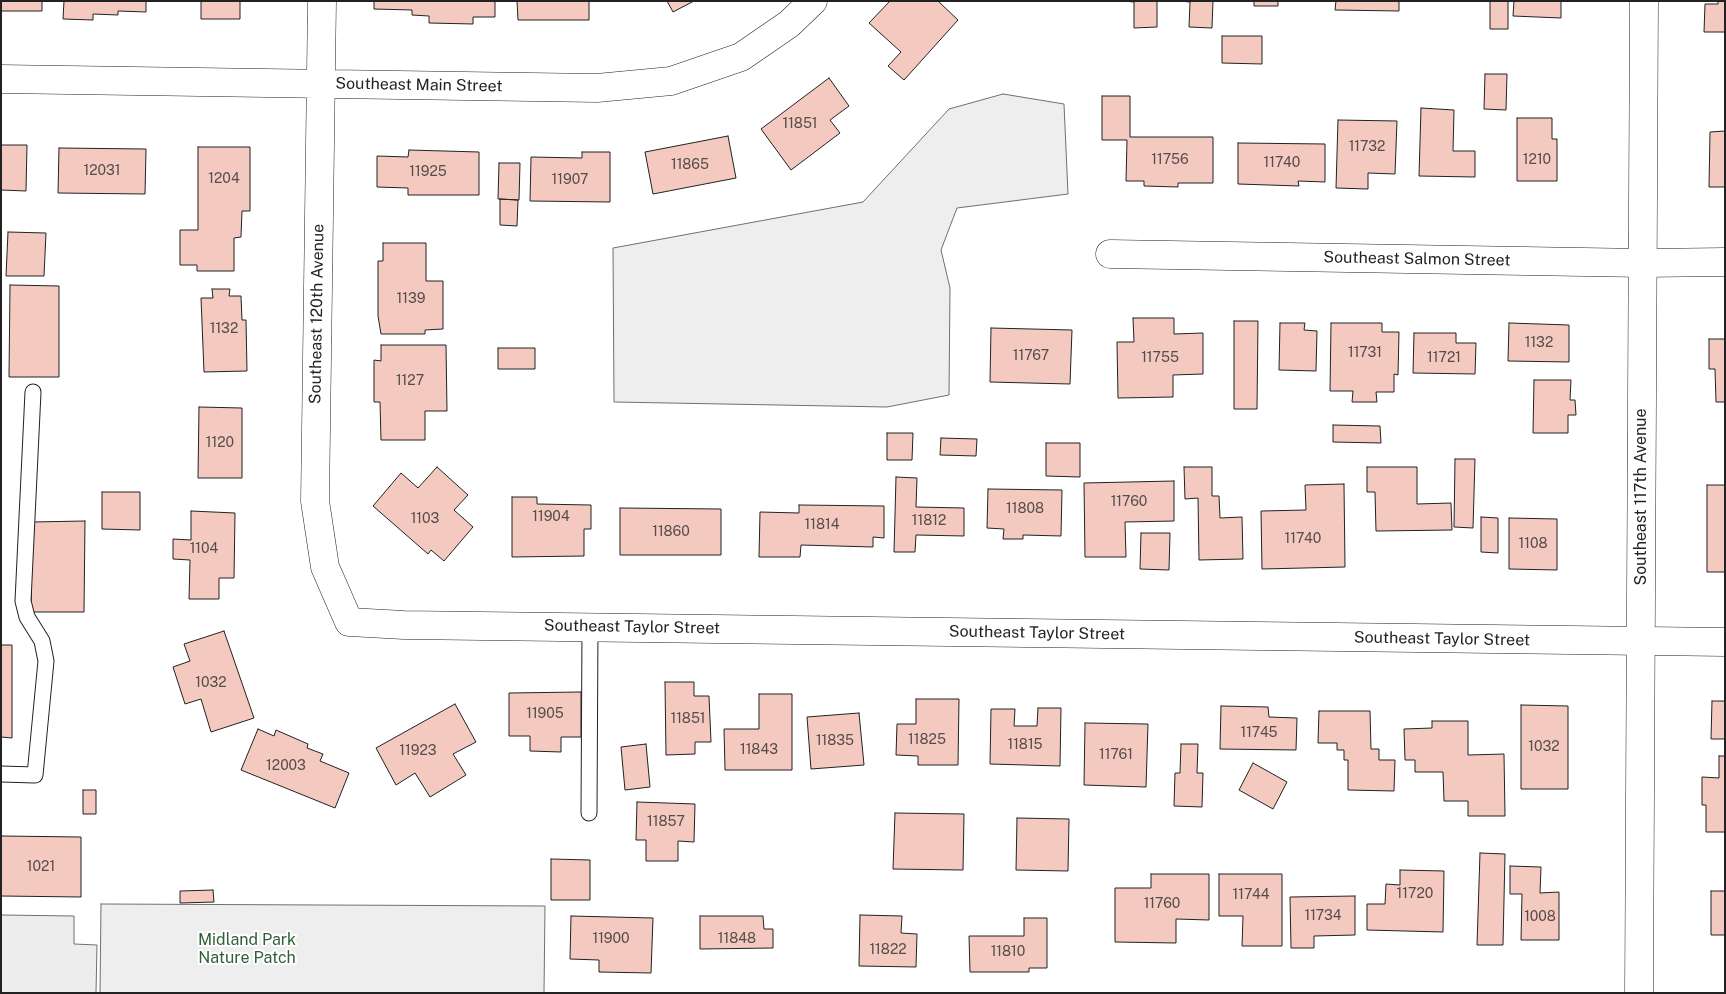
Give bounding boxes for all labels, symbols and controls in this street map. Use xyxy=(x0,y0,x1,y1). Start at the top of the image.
street label: Southeast Main Street xyxy=(335,74,503,96)
house number: 11851 xyxy=(782,116,818,132)
house number: 11732 xyxy=(1349,139,1385,155)
house number: 11756 xyxy=(1151,152,1189,168)
house number: 1210 xyxy=(1523,152,1551,168)
house number: 11740 xyxy=(1264,155,1300,171)
house number: 11865 xyxy=(671,157,709,173)
house number: 12031 xyxy=(83,163,121,179)
house number: 11925 xyxy=(409,164,447,180)
house number: 1204 xyxy=(208,171,240,187)
house number: 11907 xyxy=(552,172,588,188)
street label: Southeast 120th Avenue xyxy=(306,224,328,404)
street label: Southeast Salmon Street xyxy=(1323,248,1511,270)
house number: 1139 xyxy=(397,291,425,307)
house number: 1132 xyxy=(210,321,238,337)
house number: 1132 xyxy=(1525,335,1553,351)
house number: 11731 xyxy=(1348,345,1382,361)
house number: 11767 xyxy=(1013,348,1049,364)
house number: 11755 xyxy=(1141,350,1179,366)
house number: 11721 xyxy=(1427,350,1461,366)
house number: 1127 xyxy=(396,373,424,389)
street label: Southeast 117th Avenue xyxy=(1631,408,1651,586)
house number: 1120 xyxy=(206,435,234,451)
house number: 11760 xyxy=(1111,494,1147,510)
house number: 11808 xyxy=(1006,501,1044,517)
house number: 11904 xyxy=(532,509,570,525)
house number: 1103 xyxy=(411,511,439,527)
house number: 11812 xyxy=(912,513,946,529)
house number: 11814 xyxy=(805,517,839,533)
house number: 11860 xyxy=(652,524,690,540)
house number: 11740 xyxy=(1285,531,1321,547)
house number: 1108 xyxy=(1519,536,1547,552)
house number: 1104 xyxy=(190,541,218,557)
street label: Southeast Taylor Street xyxy=(544,616,720,638)
street label: Southeast Taylor Street xyxy=(949,622,1125,644)
street label: Southeast Taylor Street xyxy=(1354,628,1530,650)
house number: 1032 xyxy=(195,675,227,691)
house number: 11905 xyxy=(526,706,564,722)
house number: 11851 xyxy=(670,711,706,727)
house number: 11745 xyxy=(1240,725,1278,741)
house number: 11825 xyxy=(908,732,946,748)
house number: 11835 xyxy=(816,733,854,749)
house number: 11815 xyxy=(1007,737,1043,753)
house number: 1032 xyxy=(1528,739,1560,755)
house number: 11843 xyxy=(740,742,778,758)
house number: 11923 xyxy=(399,743,437,759)
house number: 11761 xyxy=(1099,747,1133,763)
house number: 12003 xyxy=(266,758,306,774)
house number: 11857 xyxy=(647,814,685,830)
house number: 1021 xyxy=(27,859,55,875)
house number: 11720 xyxy=(1397,886,1433,902)
house number: 11744 xyxy=(1232,887,1270,903)
house number: 11760 xyxy=(1144,896,1180,912)
house number: 11734 xyxy=(1304,908,1342,924)
house number: 1008 xyxy=(1524,909,1556,925)
park label: Midland Park Nature Patch xyxy=(198,930,296,968)
house number: 11900 xyxy=(592,931,630,947)
house number: 11848 xyxy=(718,931,756,947)
house number: 11822 xyxy=(869,942,907,958)
house number: 11810 xyxy=(991,944,1025,960)

